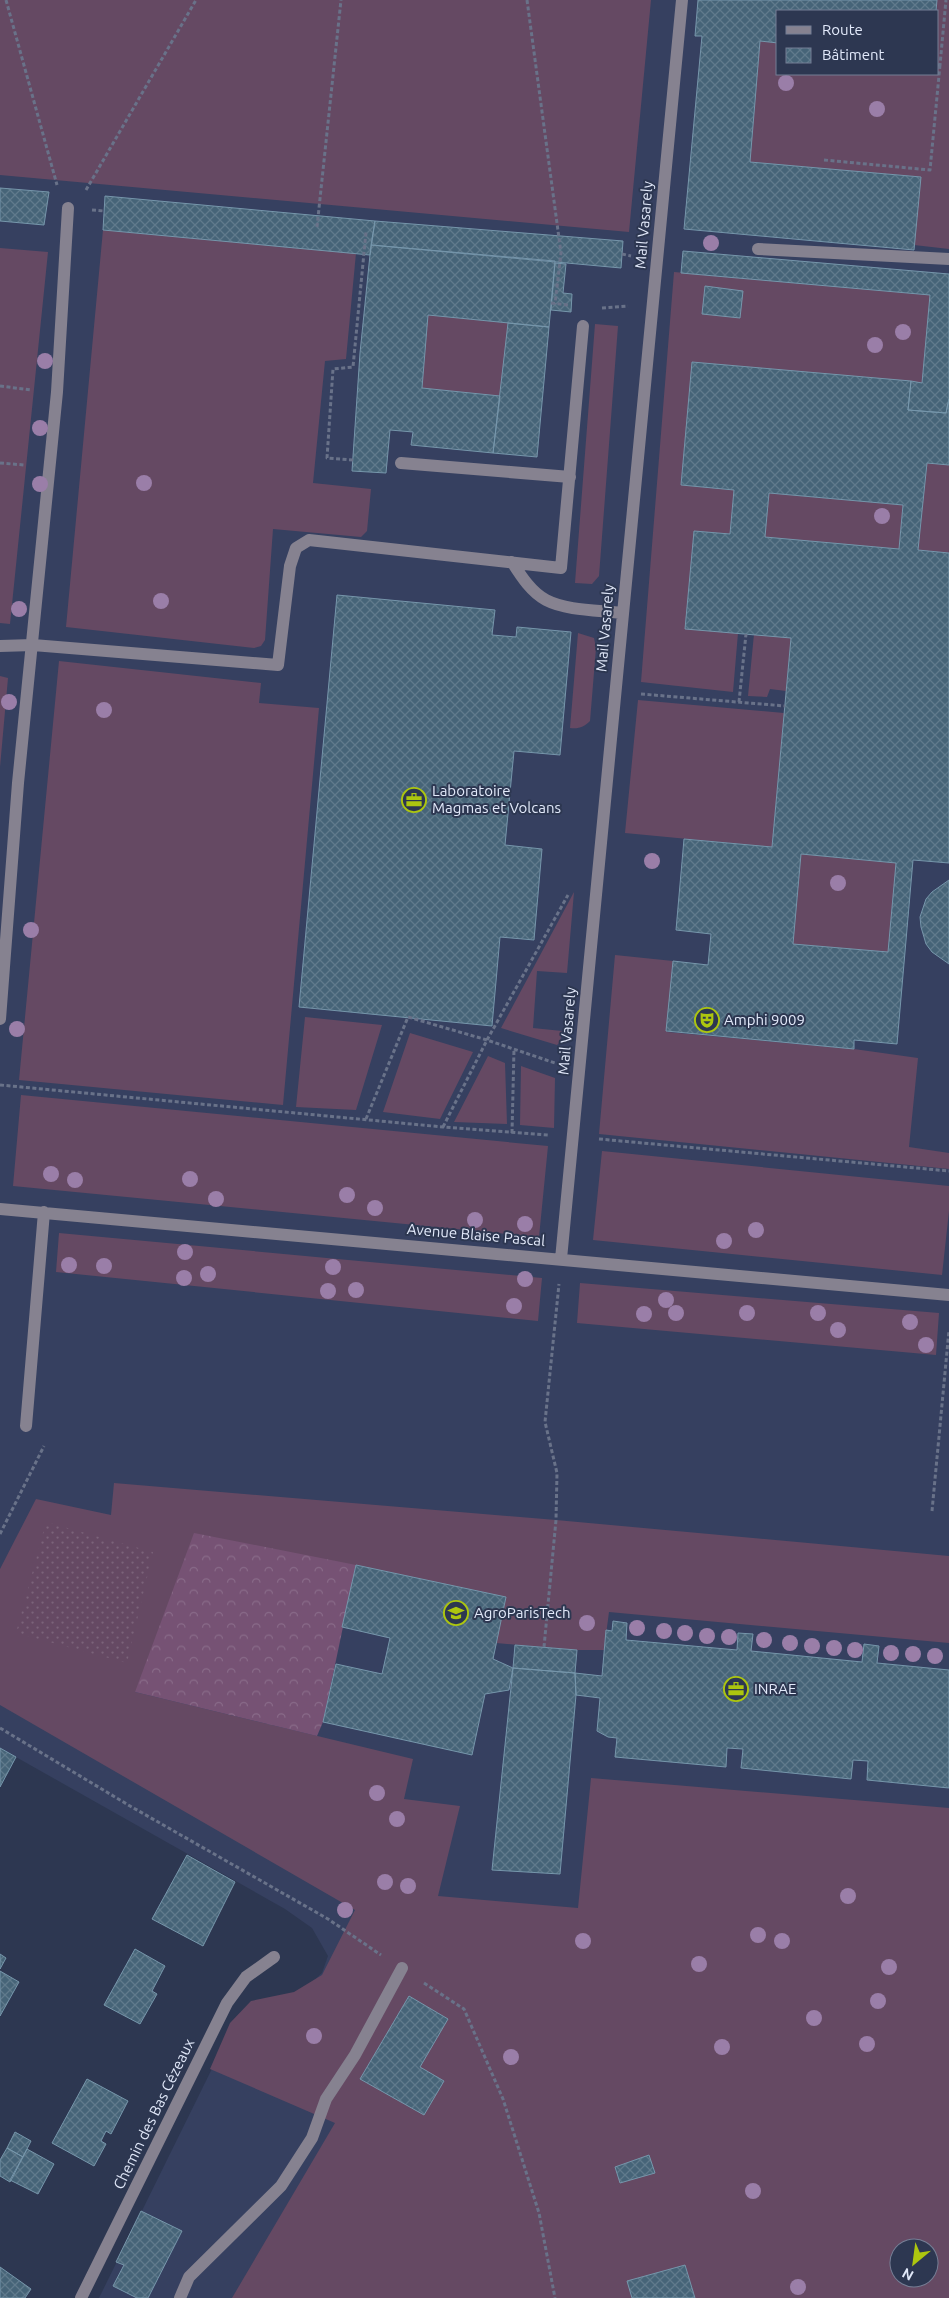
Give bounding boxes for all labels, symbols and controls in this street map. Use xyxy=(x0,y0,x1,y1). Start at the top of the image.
legend xyxy=(776,10,939,75)
text: Route xyxy=(822,21,863,38)
text: Bâtiment xyxy=(822,46,885,63)
street label: Mail Vasarely xyxy=(631,180,656,270)
street label: Mail Vasarely xyxy=(592,583,617,673)
place label: Laboratoire Magmas et Volcans xyxy=(432,782,561,816)
office icon: Laboratoire Magmas et Volcans xyxy=(401,787,427,813)
street label: Mail Vasarely xyxy=(554,986,579,1076)
theatre icon: Amphi 9009 xyxy=(694,1007,720,1033)
place label: Amphi 9009 xyxy=(724,1011,805,1028)
street label: Avenue Blaise Pascal xyxy=(406,1220,546,1249)
school or university icon: AgroParisTech xyxy=(443,1600,469,1626)
place label: AgroParisTech xyxy=(474,1604,571,1621)
office icon: INRAE xyxy=(723,1676,749,1702)
place label: INRAE xyxy=(754,1680,797,1697)
street label: Chemin des Bas Cézeaux xyxy=(110,2035,198,2192)
north arrow xyxy=(889,2238,939,2288)
text: N xyxy=(899,2265,916,2284)

